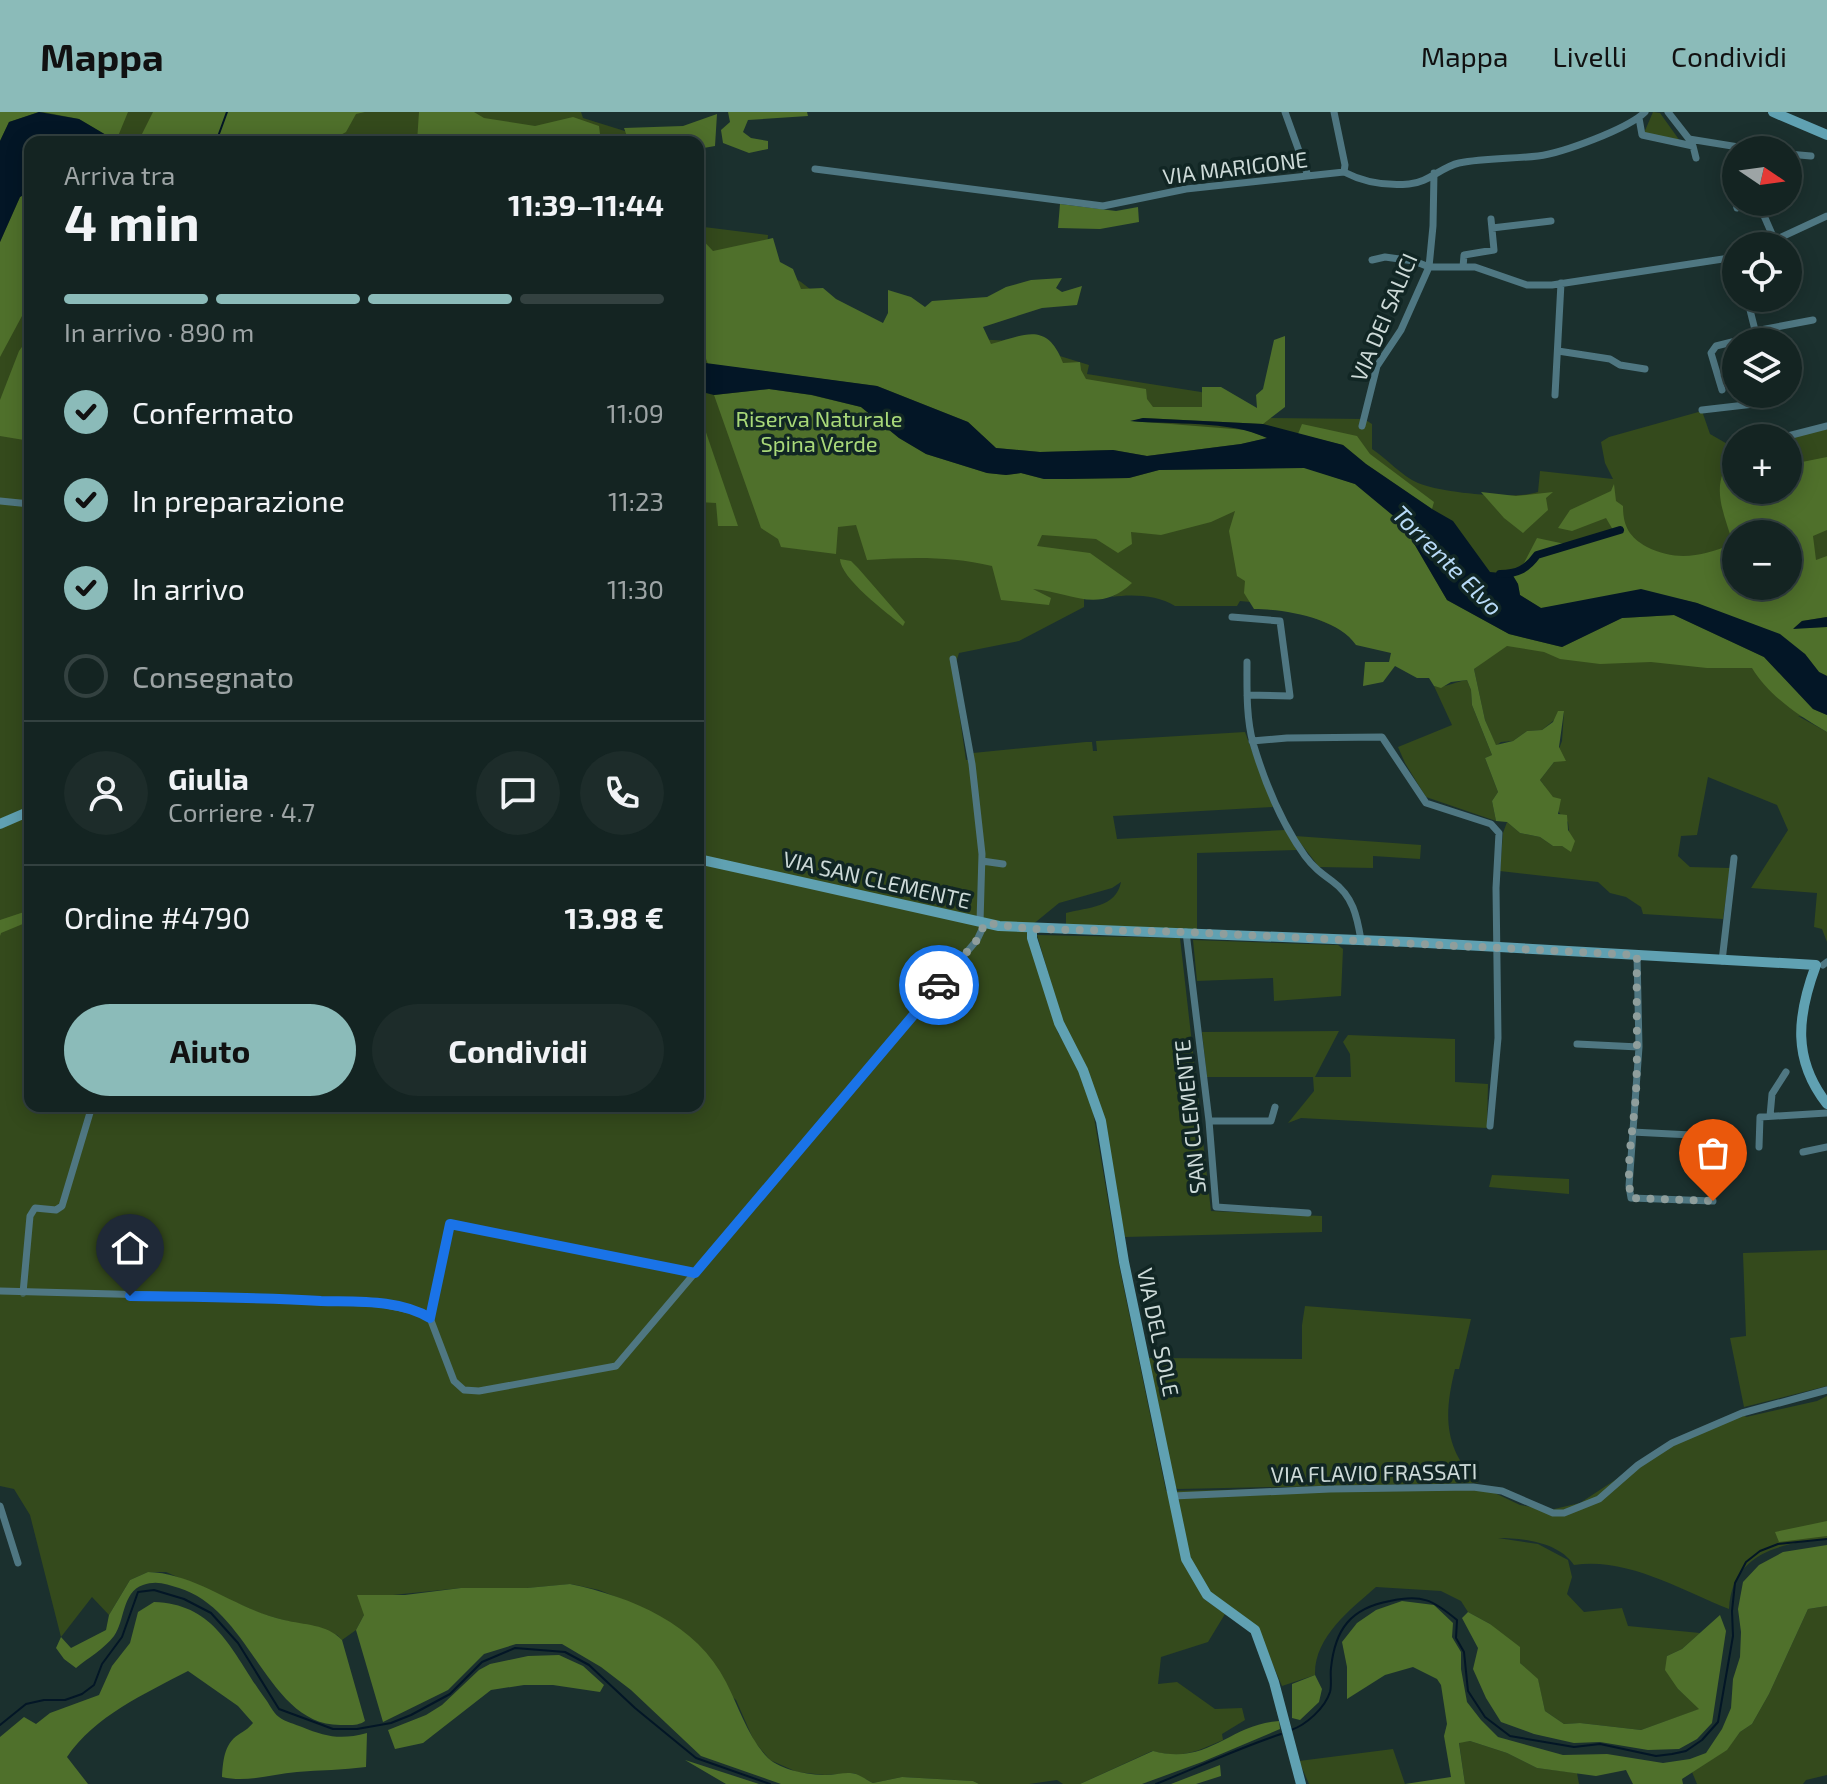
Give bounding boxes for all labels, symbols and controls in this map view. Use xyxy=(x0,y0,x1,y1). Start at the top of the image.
text: Mappa xyxy=(40,33,164,79)
text: Mappa xyxy=(1421,39,1508,73)
text: Livelli xyxy=(1552,39,1627,73)
text: Condividi xyxy=(1671,39,1787,73)
north arrow xyxy=(1722,136,1802,216)
map controls xyxy=(1722,136,1802,600)
street label: VIA MARIGONE xyxy=(1161,145,1309,189)
text: Arriva tra xyxy=(64,159,175,190)
text: 11:39–11:44 xyxy=(508,186,664,222)
text: 4 min xyxy=(64,189,200,251)
button: locate xyxy=(1722,232,1802,312)
street label: VIA DEI SALICI xyxy=(1344,249,1422,385)
text: In arrivo · 890 m xyxy=(64,316,254,347)
button: layers xyxy=(1722,328,1802,408)
icon: check xyxy=(64,390,108,434)
text: Confermato xyxy=(132,394,294,430)
text: 11:09 xyxy=(607,397,664,428)
park label: Riserva Naturale Spina Verde xyxy=(735,405,903,456)
button: + xyxy=(1722,424,1802,504)
icon: check xyxy=(64,478,108,522)
text: In preparazione xyxy=(132,482,345,518)
text: 11:23 xyxy=(608,485,664,516)
water label: Torrente Elvo xyxy=(1387,499,1509,621)
button: − xyxy=(1722,520,1802,600)
icon: check xyxy=(64,566,108,610)
text: In arrivo xyxy=(132,570,245,606)
text: 11:30 xyxy=(607,573,664,604)
text: Consegnato xyxy=(132,658,294,694)
button: person xyxy=(64,751,148,835)
button: chat xyxy=(476,751,560,835)
button: phone xyxy=(580,751,664,835)
text: Giulia xyxy=(168,760,249,796)
text: Corriere · 4.7 xyxy=(168,796,315,827)
street label: VIA SAN CLEMENTE xyxy=(781,845,973,913)
text: Ordine #4790 xyxy=(64,899,250,935)
text: 13.98 € xyxy=(565,899,664,935)
courier xyxy=(899,945,979,1025)
icon: car xyxy=(917,963,961,1007)
button: Aiuto xyxy=(64,1004,356,1096)
button: Condividi xyxy=(372,1004,664,1096)
street label: SAN CLEMENTE xyxy=(1168,1039,1210,1195)
pin xyxy=(1679,1119,1747,1201)
icon: bag xyxy=(1691,1131,1735,1175)
pin xyxy=(96,1214,164,1296)
icon: home xyxy=(108,1226,152,1270)
street label: VIA DEL SOLE xyxy=(1133,1265,1185,1399)
street label: VIA FLAVIO FRASSATI xyxy=(1270,1457,1478,1487)

